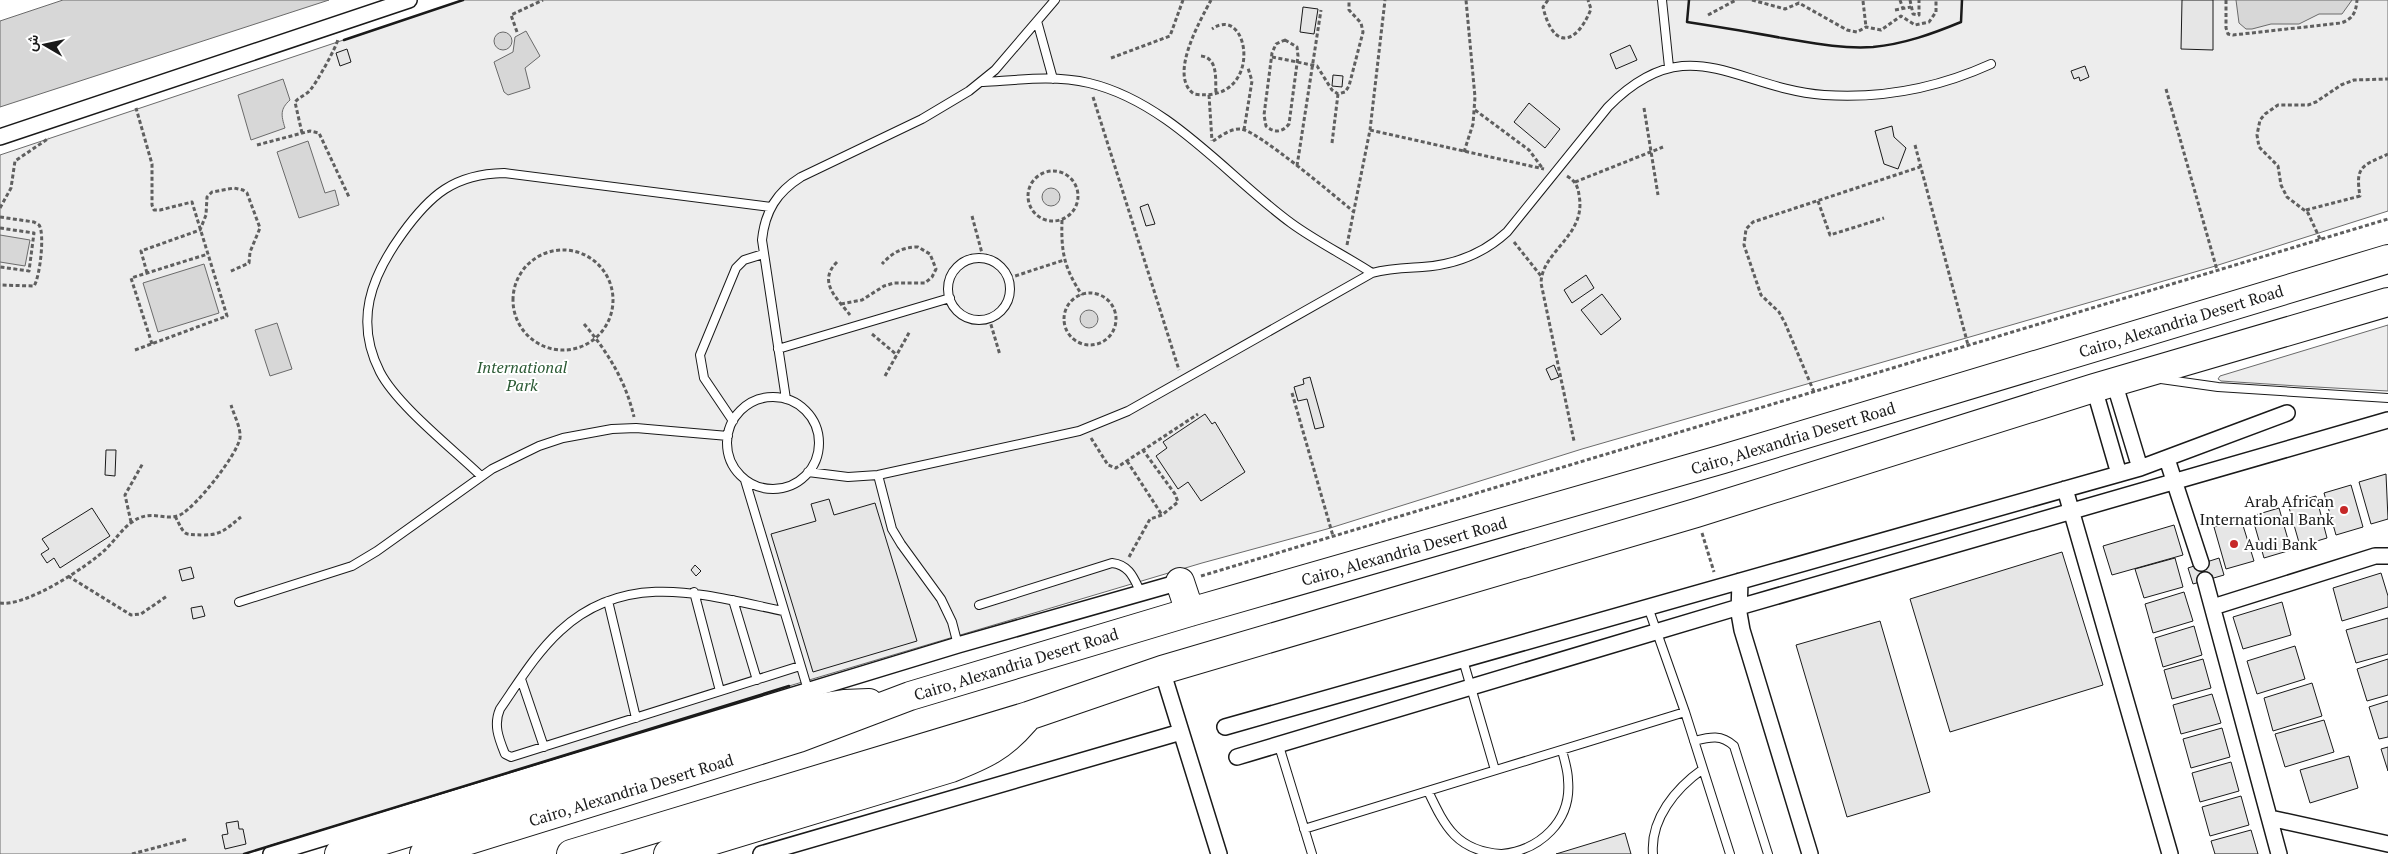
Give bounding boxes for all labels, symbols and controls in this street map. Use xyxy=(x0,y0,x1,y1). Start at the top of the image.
north arrow xyxy=(20,20,70,70)
text: ش xyxy=(21,33,42,53)
street label: Cairo, Alexandria Desert Road xyxy=(2076,279,2286,363)
park label: International Park xyxy=(476,356,568,396)
street label: Cairo, Alexandria Desert Road xyxy=(1688,396,1898,480)
place label: Arab African International Bank xyxy=(2200,490,2335,530)
marker: Arab African International Bank xyxy=(2338,504,2350,516)
street label: Cairo, Alexandria Desert Road xyxy=(1299,511,1509,591)
place label: Audi Bank xyxy=(2244,533,2318,555)
marker: Audi Bank xyxy=(2228,538,2240,550)
street label: Cairo, Alexandria Desert Road xyxy=(911,622,1121,706)
street label: Cairo, Alexandria Desert Road xyxy=(526,748,736,832)

